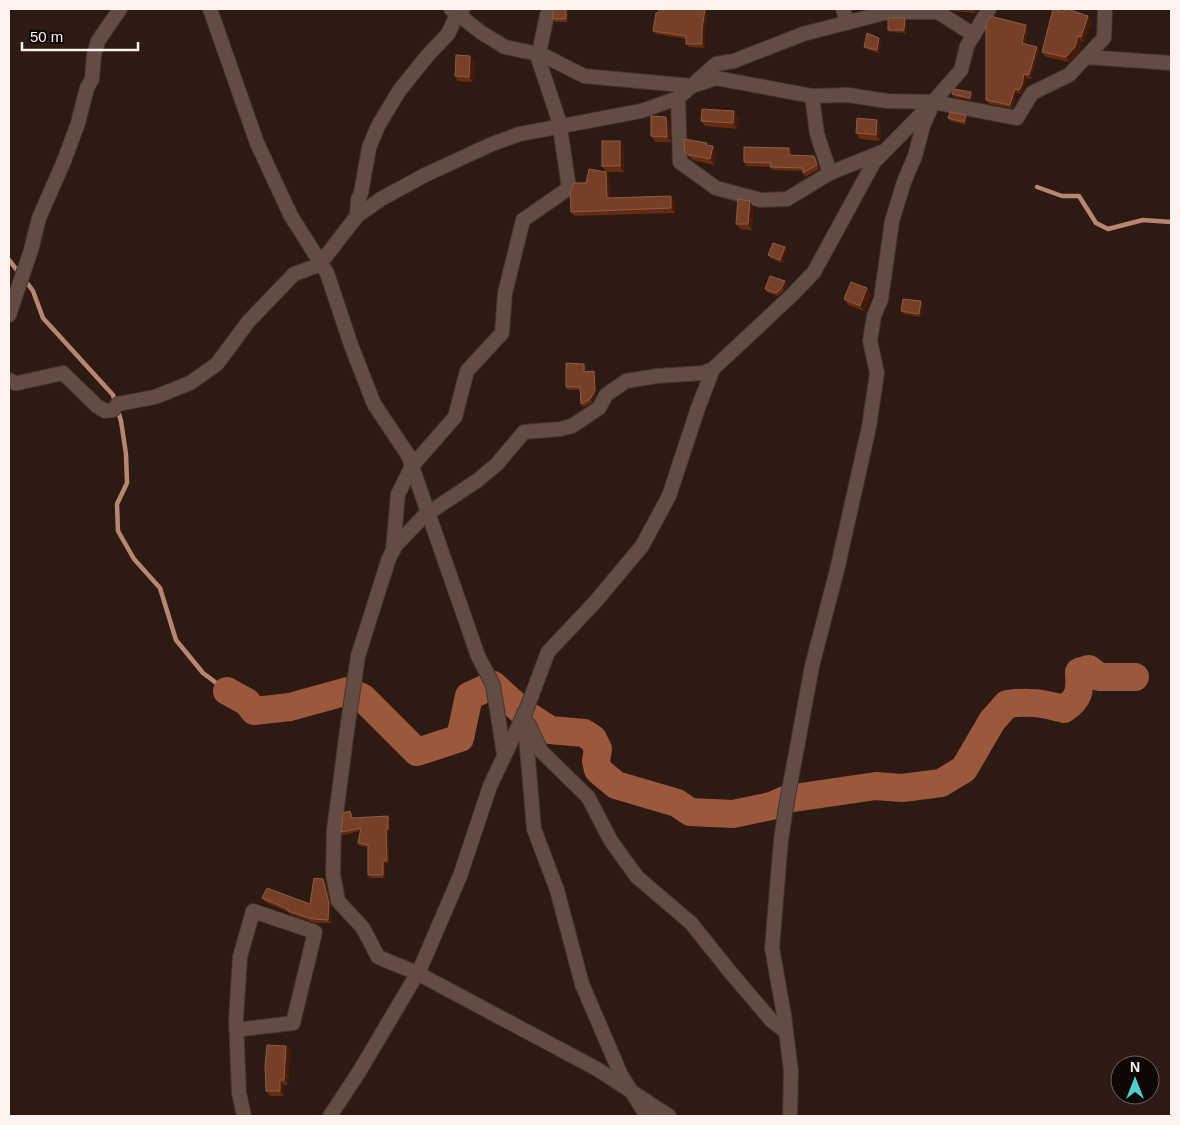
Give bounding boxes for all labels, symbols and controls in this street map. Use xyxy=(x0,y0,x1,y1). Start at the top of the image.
scale bar xyxy=(22,20,139,52)
text: 50 m xyxy=(30,28,63,45)
north arrow xyxy=(1110,1055,1160,1105)
text: N xyxy=(1130,1059,1140,1075)

